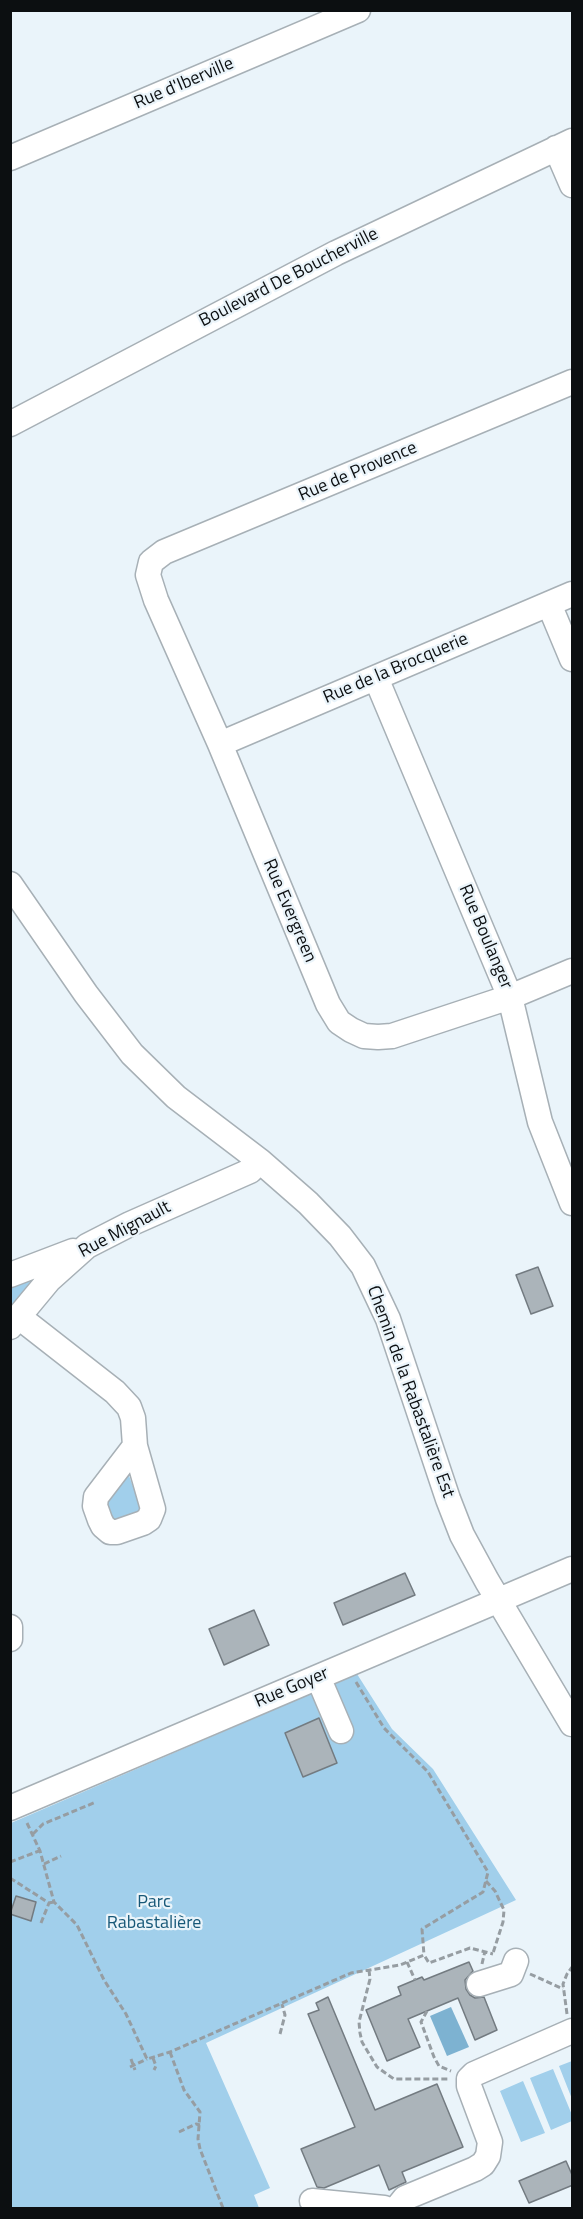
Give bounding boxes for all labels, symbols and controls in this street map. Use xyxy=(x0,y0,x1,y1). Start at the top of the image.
street label: Rue d'Iberville xyxy=(131,53,237,115)
street label: Boulevard De Boucherville xyxy=(196,223,382,333)
street label: Rue de Provence xyxy=(296,437,420,507)
street label: Rue de la Brocquerie xyxy=(320,629,472,709)
street label: Rue Evergreen xyxy=(258,856,320,966)
street label: Rue Boulanger xyxy=(453,882,517,992)
street label: Rue Mignault xyxy=(75,1197,175,1263)
street label: Chemin de la Rabastalière Est xyxy=(362,1283,458,1501)
street label: Rue Goyer xyxy=(252,1663,332,1713)
park label: Parc Rabastalière xyxy=(107,1892,201,1934)

